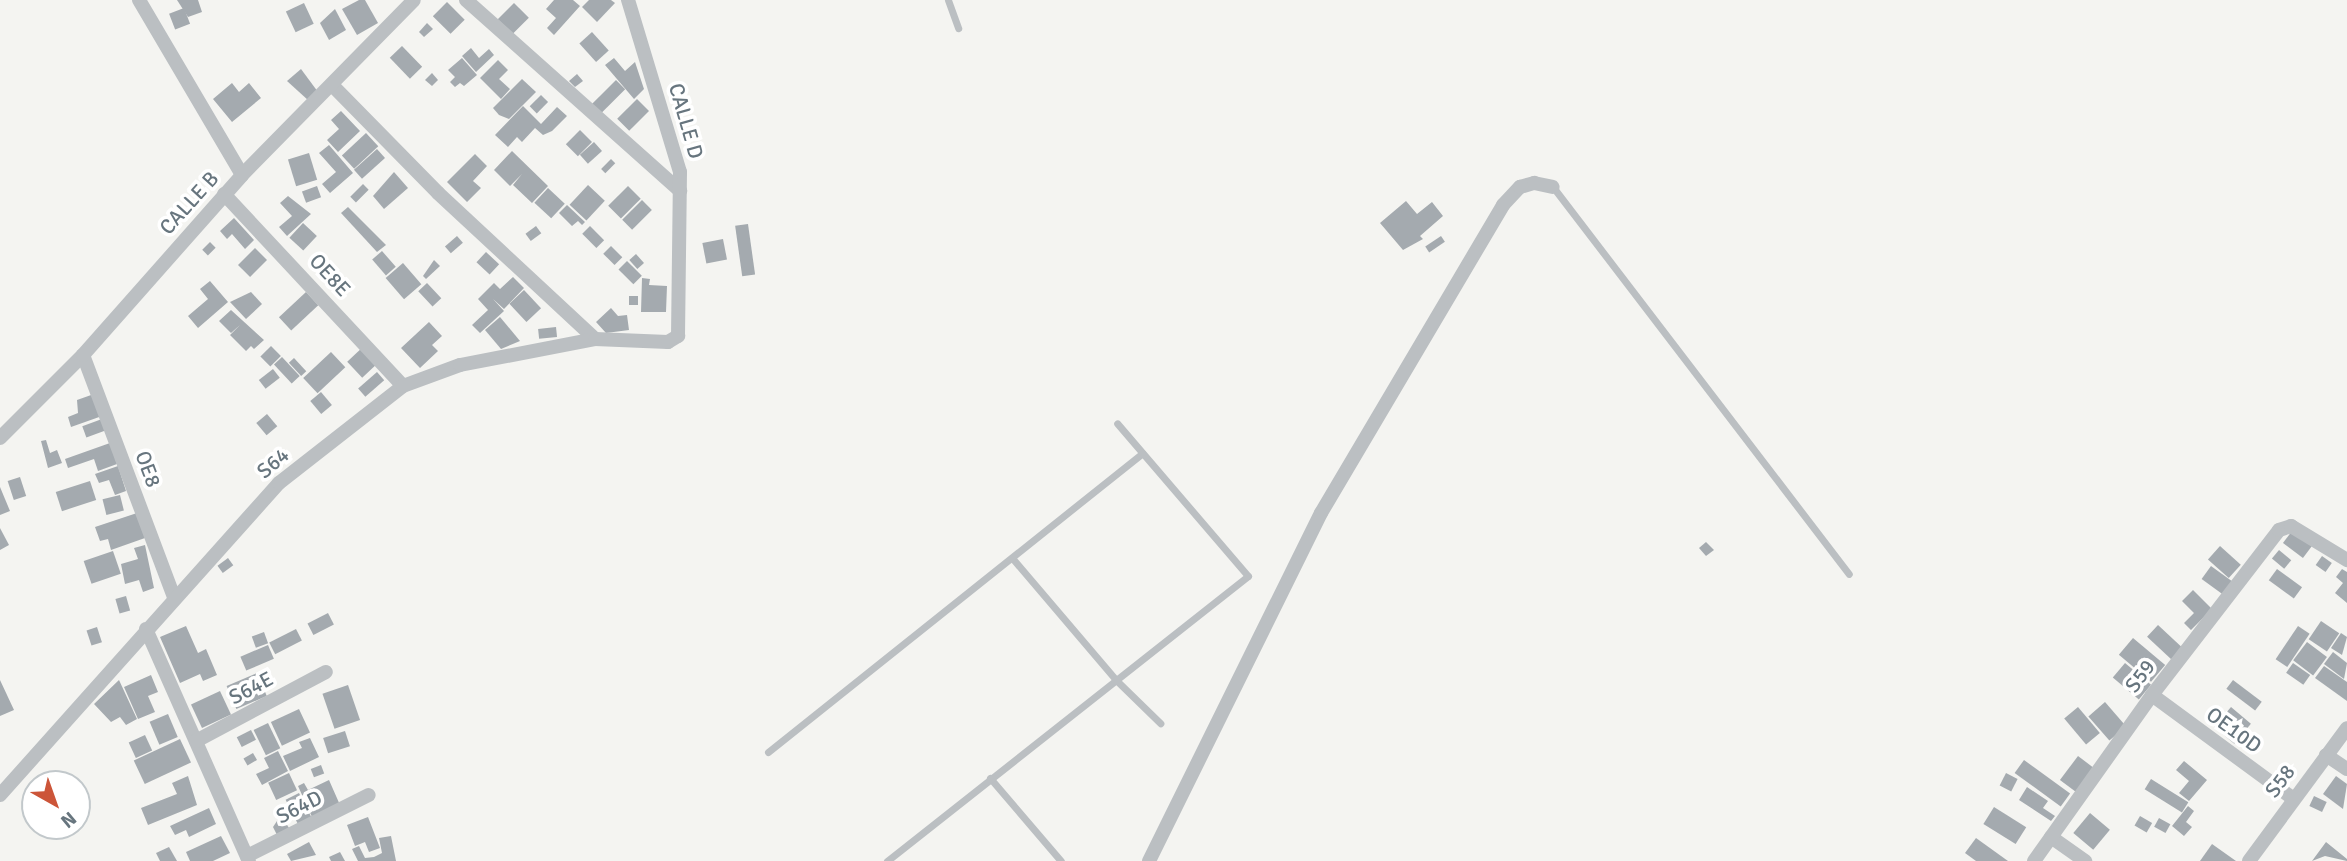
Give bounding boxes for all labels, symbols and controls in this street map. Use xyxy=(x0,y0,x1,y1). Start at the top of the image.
street label: CALLE D xyxy=(663,80,709,162)
street label: CALLE B xyxy=(154,166,224,240)
street label: OE8E xyxy=(304,249,356,301)
street label: S64 xyxy=(252,442,294,484)
street label: OE8 xyxy=(130,447,166,491)
street label: S59 xyxy=(2120,655,2160,697)
street label: S64E xyxy=(225,666,277,710)
street label: OE10D xyxy=(2202,702,2266,758)
street label: S58 xyxy=(2260,760,2300,802)
north arrow xyxy=(21,770,91,840)
street label: S64D xyxy=(272,785,326,829)
text: N xyxy=(55,806,81,833)

